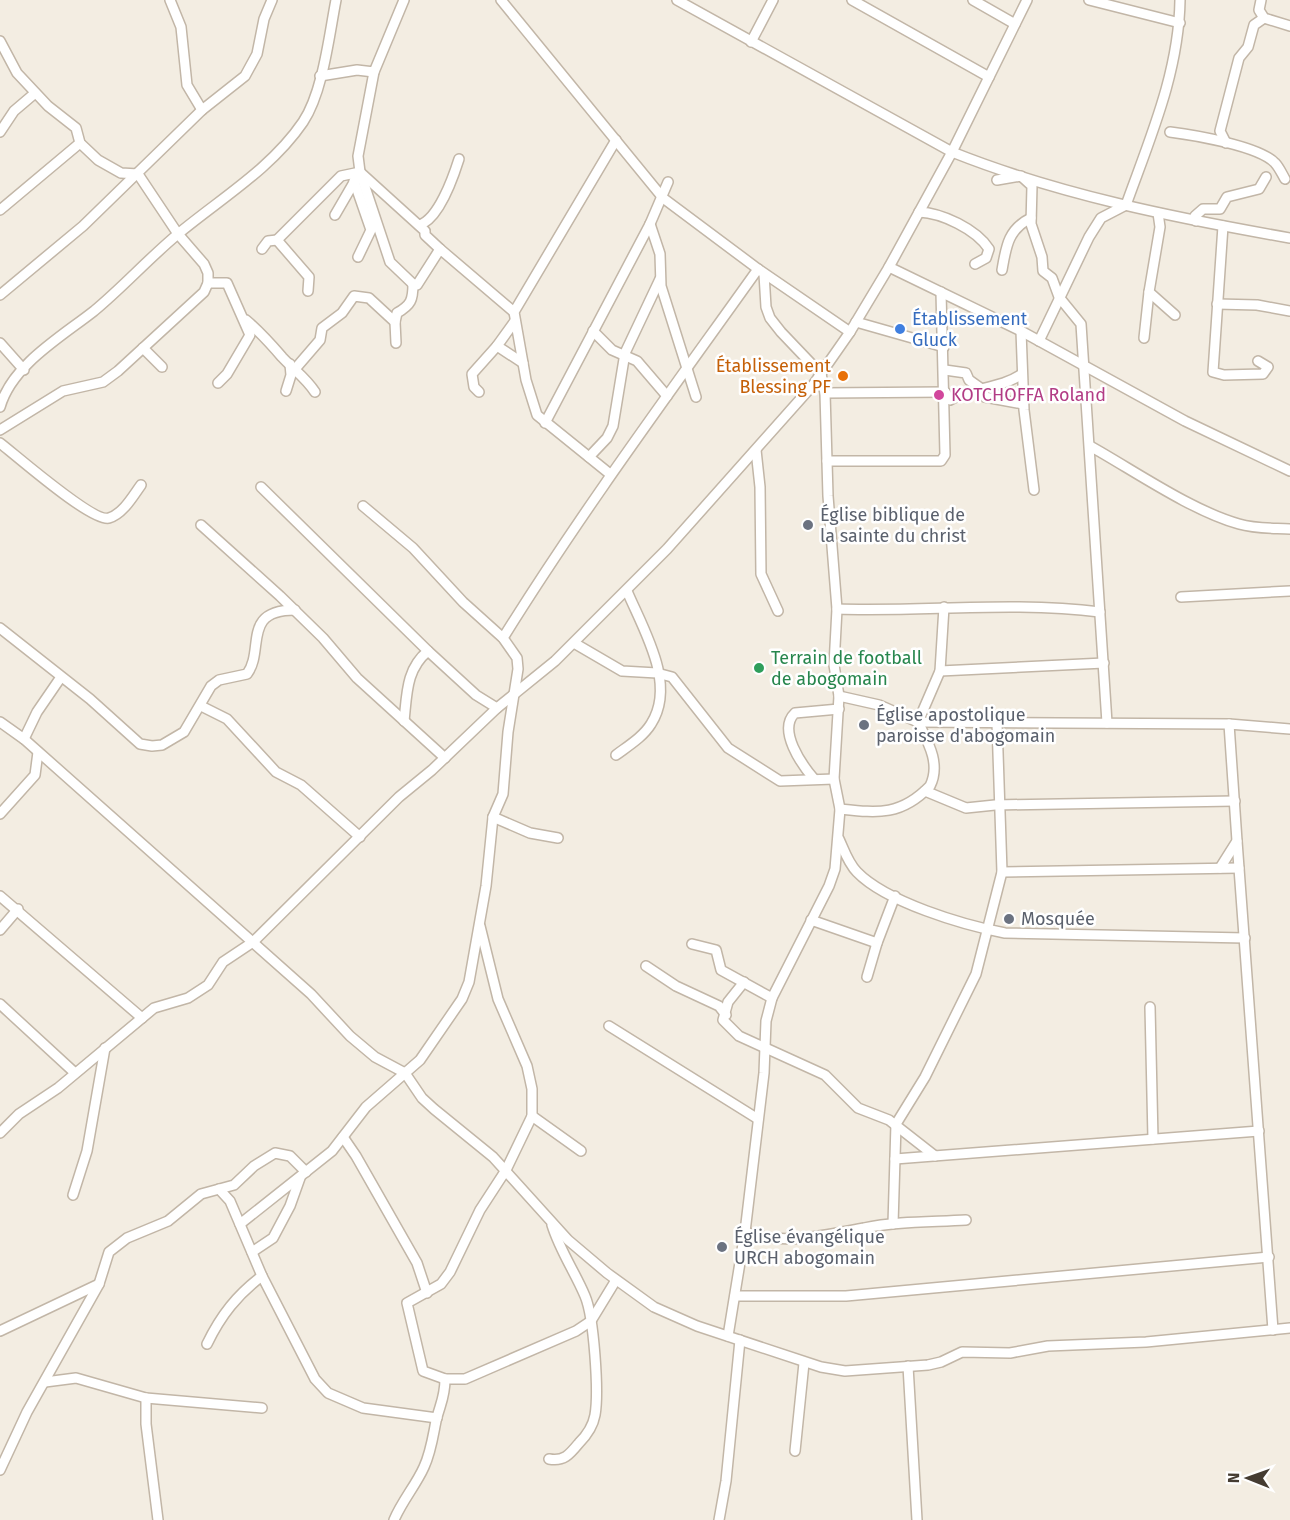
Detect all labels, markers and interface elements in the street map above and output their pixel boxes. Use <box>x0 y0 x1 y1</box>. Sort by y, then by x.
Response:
place label: Établissement Gluck <box>912 307 1028 351</box>
marker: Établissement Gluck <box>893 322 907 336</box>
place label: Établissement Blessing PF <box>716 354 831 398</box>
marker: Établissement Blessing PF <box>836 369 850 383</box>
place label: KOTCHOFFA Roland <box>951 384 1106 406</box>
marker: KOTCHOFFA Roland <box>932 388 946 402</box>
place label: Église biblique de la sainte du christ <box>820 503 967 547</box>
marker: Église biblique de la sainte du christ <box>801 518 815 532</box>
place label: Terrain de football de abogomain <box>771 647 922 690</box>
marker: Terrain de football de abogomain <box>752 661 766 675</box>
place label: Église apostolique paroisse d'abogomain <box>876 703 1055 747</box>
marker: Église apostolique paroisse d'abogomain <box>857 718 871 732</box>
place label: Mosquée <box>1021 908 1095 930</box>
marker: Mosquée <box>1002 912 1016 926</box>
place label: Église évangélique URCH abogomain <box>734 1225 885 1269</box>
marker: Église évangélique URCH abogomain <box>715 1240 729 1254</box>
north arrow <box>1218 1448 1278 1508</box>
text: N <box>1224 1472 1243 1483</box>

